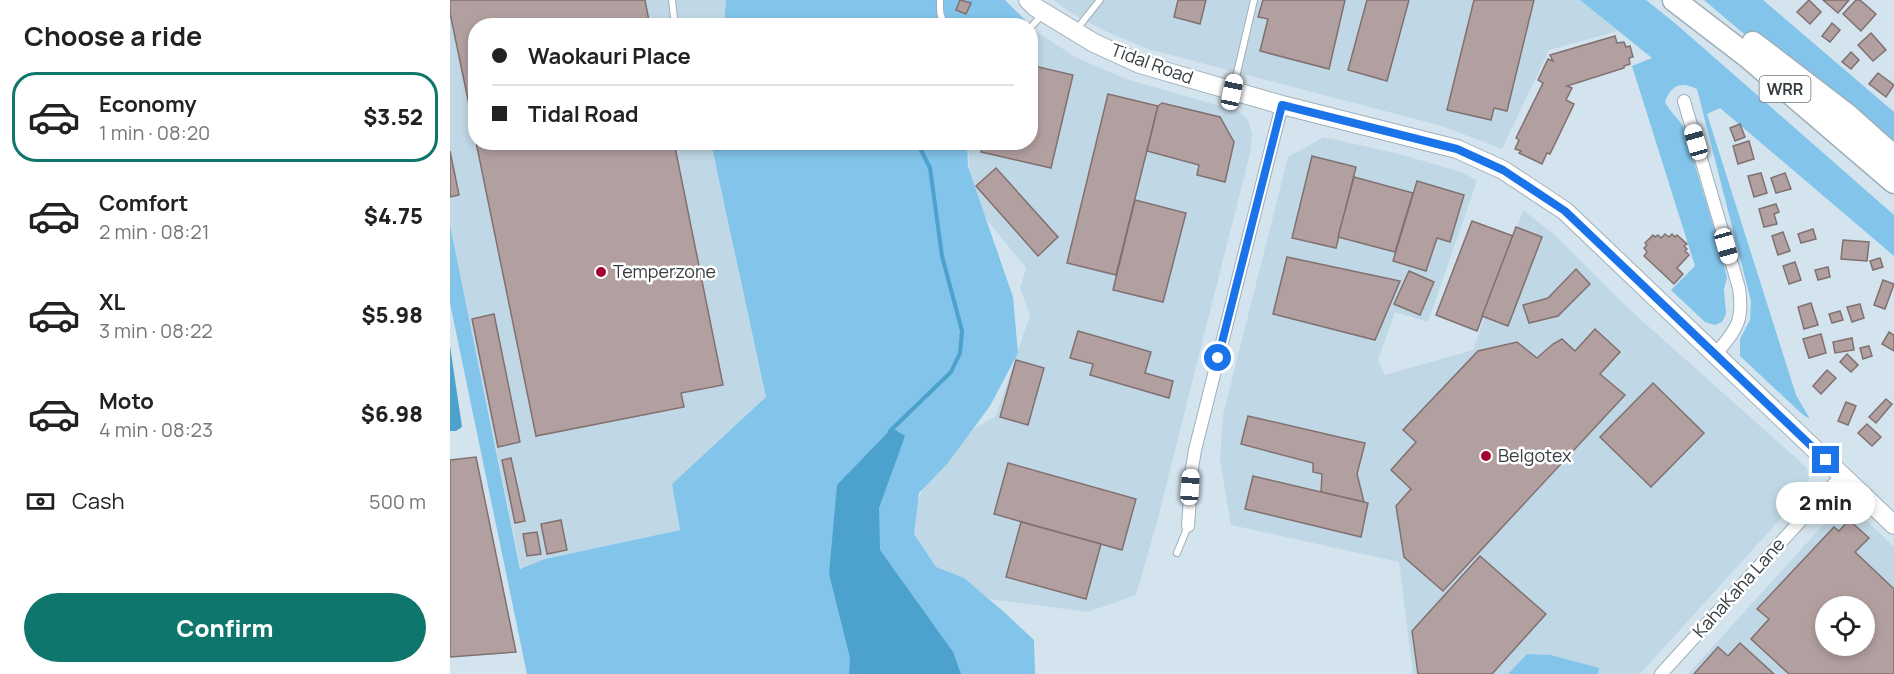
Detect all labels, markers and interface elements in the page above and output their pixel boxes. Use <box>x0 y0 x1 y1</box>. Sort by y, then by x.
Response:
text: Choose a ride <box>24 17 202 54</box>
street label: Tidal Road <box>1108 37 1197 89</box>
text: Waokauri Place <box>528 41 691 71</box>
car <box>1219 73 1245 111</box>
road number: WRR <box>1760 76 1810 102</box>
text: Economy <box>99 89 197 119</box>
icon: car <box>27 90 81 144</box>
text: Tidal Road <box>528 99 639 129</box>
text: $3.52 <box>363 102 423 132</box>
text: 1 min · 08:20 <box>99 119 210 146</box>
car <box>1682 122 1710 162</box>
text: Comfort <box>99 188 188 218</box>
icon: car <box>27 189 81 243</box>
text: $4.75 <box>364 201 423 231</box>
text: 2 min · 08:21 <box>99 218 209 245</box>
car <box>1712 226 1740 266</box>
place label: Temperzone <box>613 259 716 283</box>
marker: Temperzone <box>594 265 608 279</box>
text: XL <box>99 287 125 317</box>
icon: car <box>27 288 81 342</box>
text: $5.98 <box>362 300 423 330</box>
text: 3 min · 08:22 <box>99 317 213 344</box>
route start <box>1204 344 1231 371</box>
text: Moto <box>99 386 154 416</box>
icon: car <box>27 387 81 441</box>
text: $6.98 <box>361 399 423 429</box>
text: 4 min · 08:23 <box>99 416 213 443</box>
place label: Belgotex <box>1498 443 1572 467</box>
route end <box>1812 446 1839 473</box>
marker: Belgotex <box>1479 449 1493 463</box>
car <box>1180 468 1200 506</box>
callout: 2 min <box>1776 481 1876 523</box>
icon: cash <box>24 485 57 518</box>
text: Cash <box>72 486 125 516</box>
text: 500 m <box>369 488 426 515</box>
text: 2 min <box>1799 489 1852 516</box>
street label: KahaKaha Lane <box>1687 532 1790 642</box>
button: Confirm <box>24 593 426 662</box>
map controls <box>1815 596 1875 656</box>
button: locate <box>1815 596 1875 656</box>

